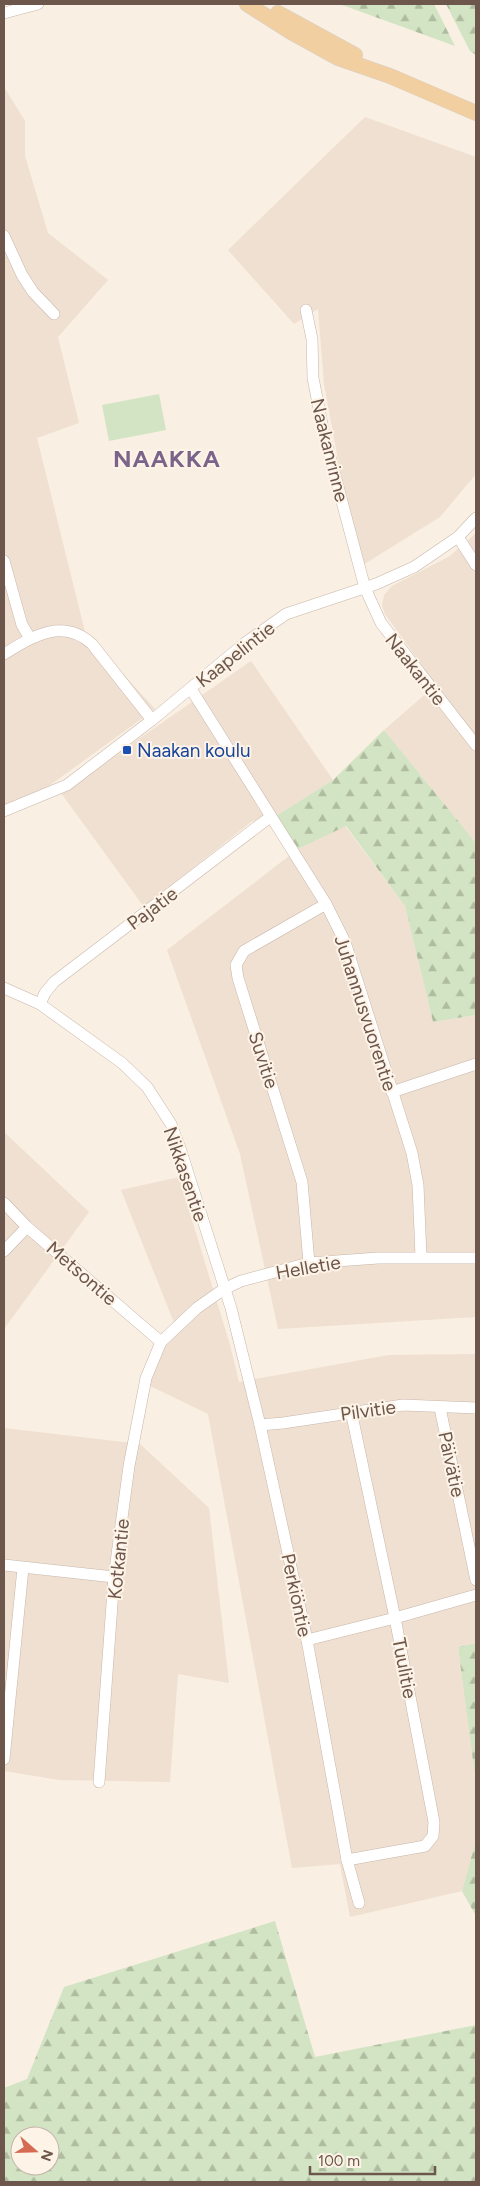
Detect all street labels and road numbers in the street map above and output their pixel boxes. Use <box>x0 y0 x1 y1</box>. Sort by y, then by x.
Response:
street label: Naakanrinne <box>306 396 353 504</box>
street label: Kaapelintie <box>191 617 279 692</box>
street label: Naakantie <box>380 629 451 710</box>
street label: Pajatie <box>123 882 182 935</box>
street label: Juhannusvuorentie <box>330 932 402 1094</box>
street label: Suvitie <box>244 1029 284 1092</box>
street label: Nikkasentie <box>159 1124 212 1225</box>
street label: Metsontie <box>42 1236 122 1310</box>
street label: Helletie <box>274 1250 342 1284</box>
street label: Pilvitie <box>339 1395 397 1426</box>
street label: Päivätie <box>433 1429 470 1499</box>
street label: Kotkantie <box>103 1518 134 1600</box>
street label: Perkiöntie <box>276 1551 317 1639</box>
street label: Tuulitie <box>387 1636 422 1700</box>

